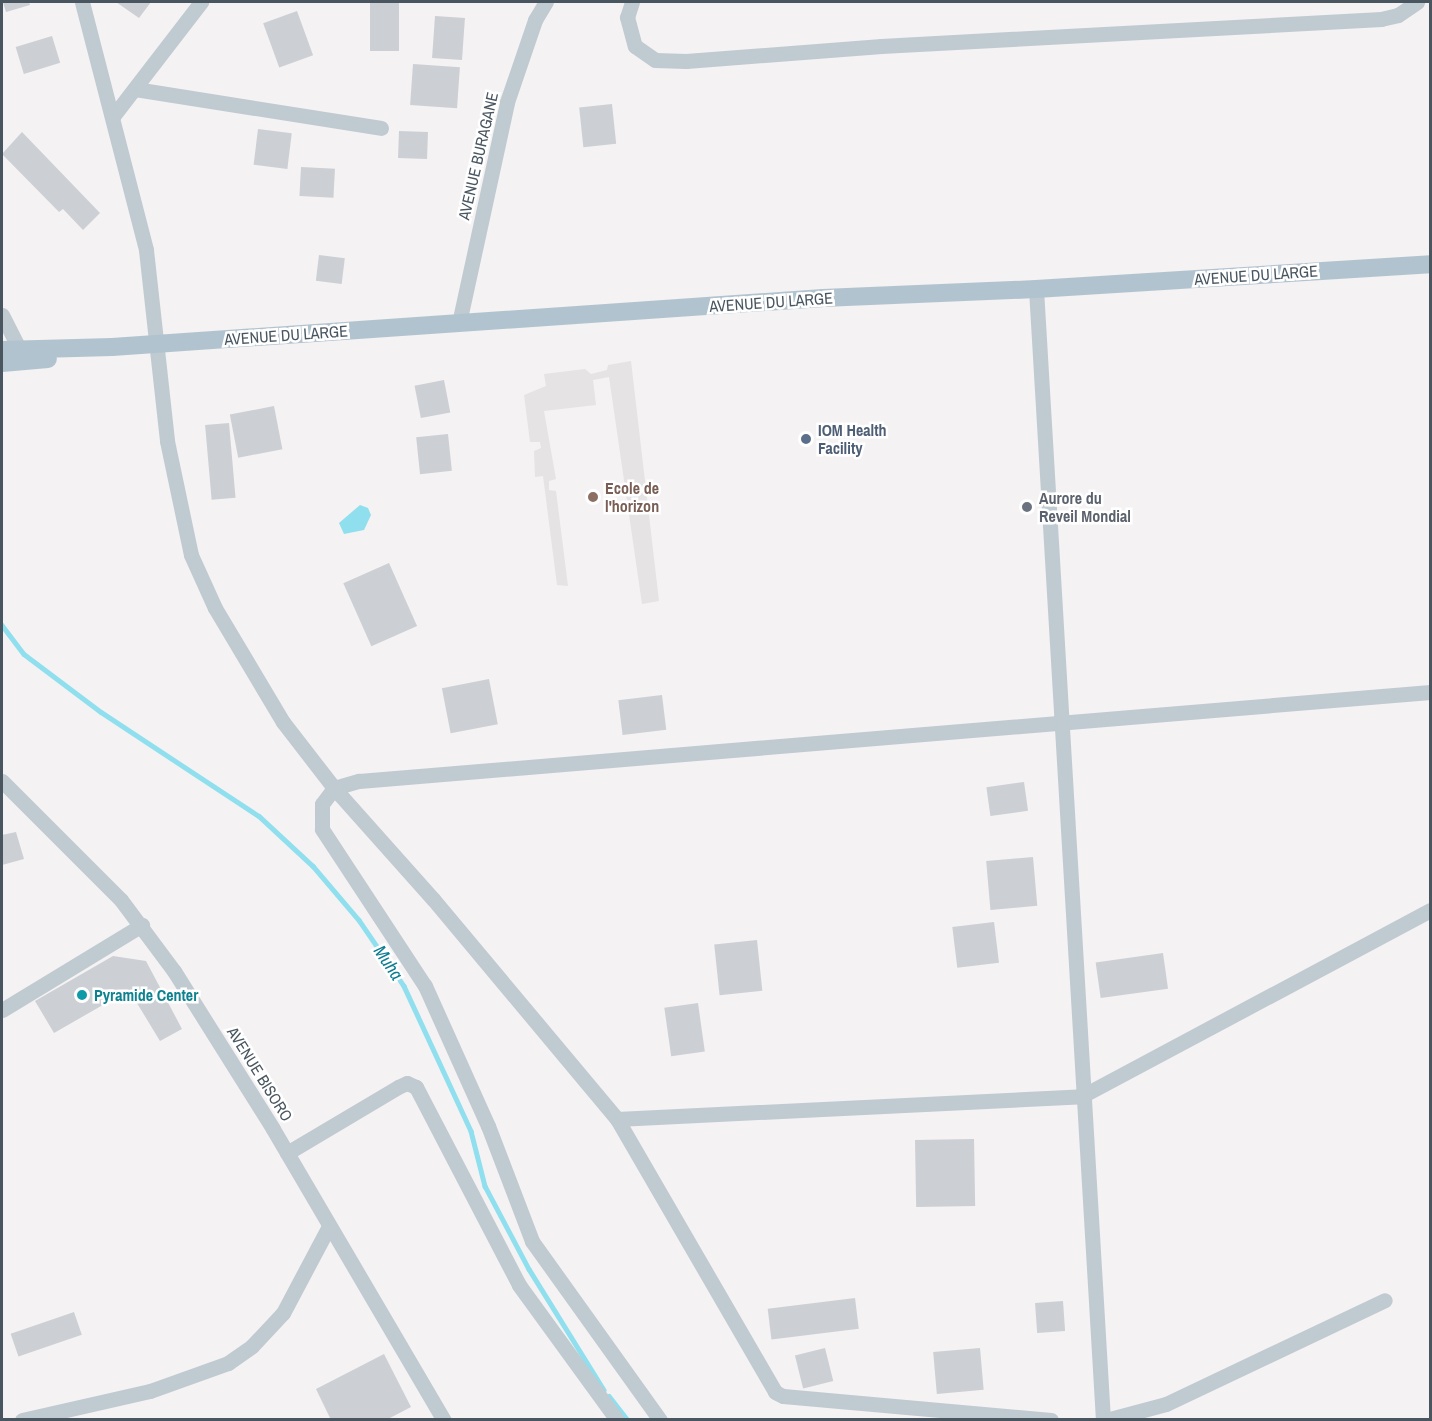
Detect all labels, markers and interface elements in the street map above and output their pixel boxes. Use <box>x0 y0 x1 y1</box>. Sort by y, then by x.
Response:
street label: AVENUE BURAGANE <box>454 90 502 222</box>
street label: AVENUE DU LARGE <box>1194 261 1318 289</box>
street label: AVENUE DU LARGE <box>709 288 833 316</box>
street label: AVENUE DU LARGE <box>224 321 348 349</box>
place label: IOM Health Facility <box>818 420 887 458</box>
marker: IOM Health Facility <box>799 432 813 446</box>
place label: Ecole de l'horizon <box>605 478 659 516</box>
place label: Aurore du Reveil Mondial <box>1039 488 1131 526</box>
marker: Ecole de l'horizon <box>586 490 600 504</box>
marker: Aurore du Reveil Mondial <box>1020 500 1034 514</box>
water label: Muha <box>369 942 407 984</box>
place label: Pyramide Center <box>94 985 198 1005</box>
marker: Pyramide Center <box>75 988 89 1002</box>
street label: AVENUE BISORO <box>223 1023 297 1125</box>

